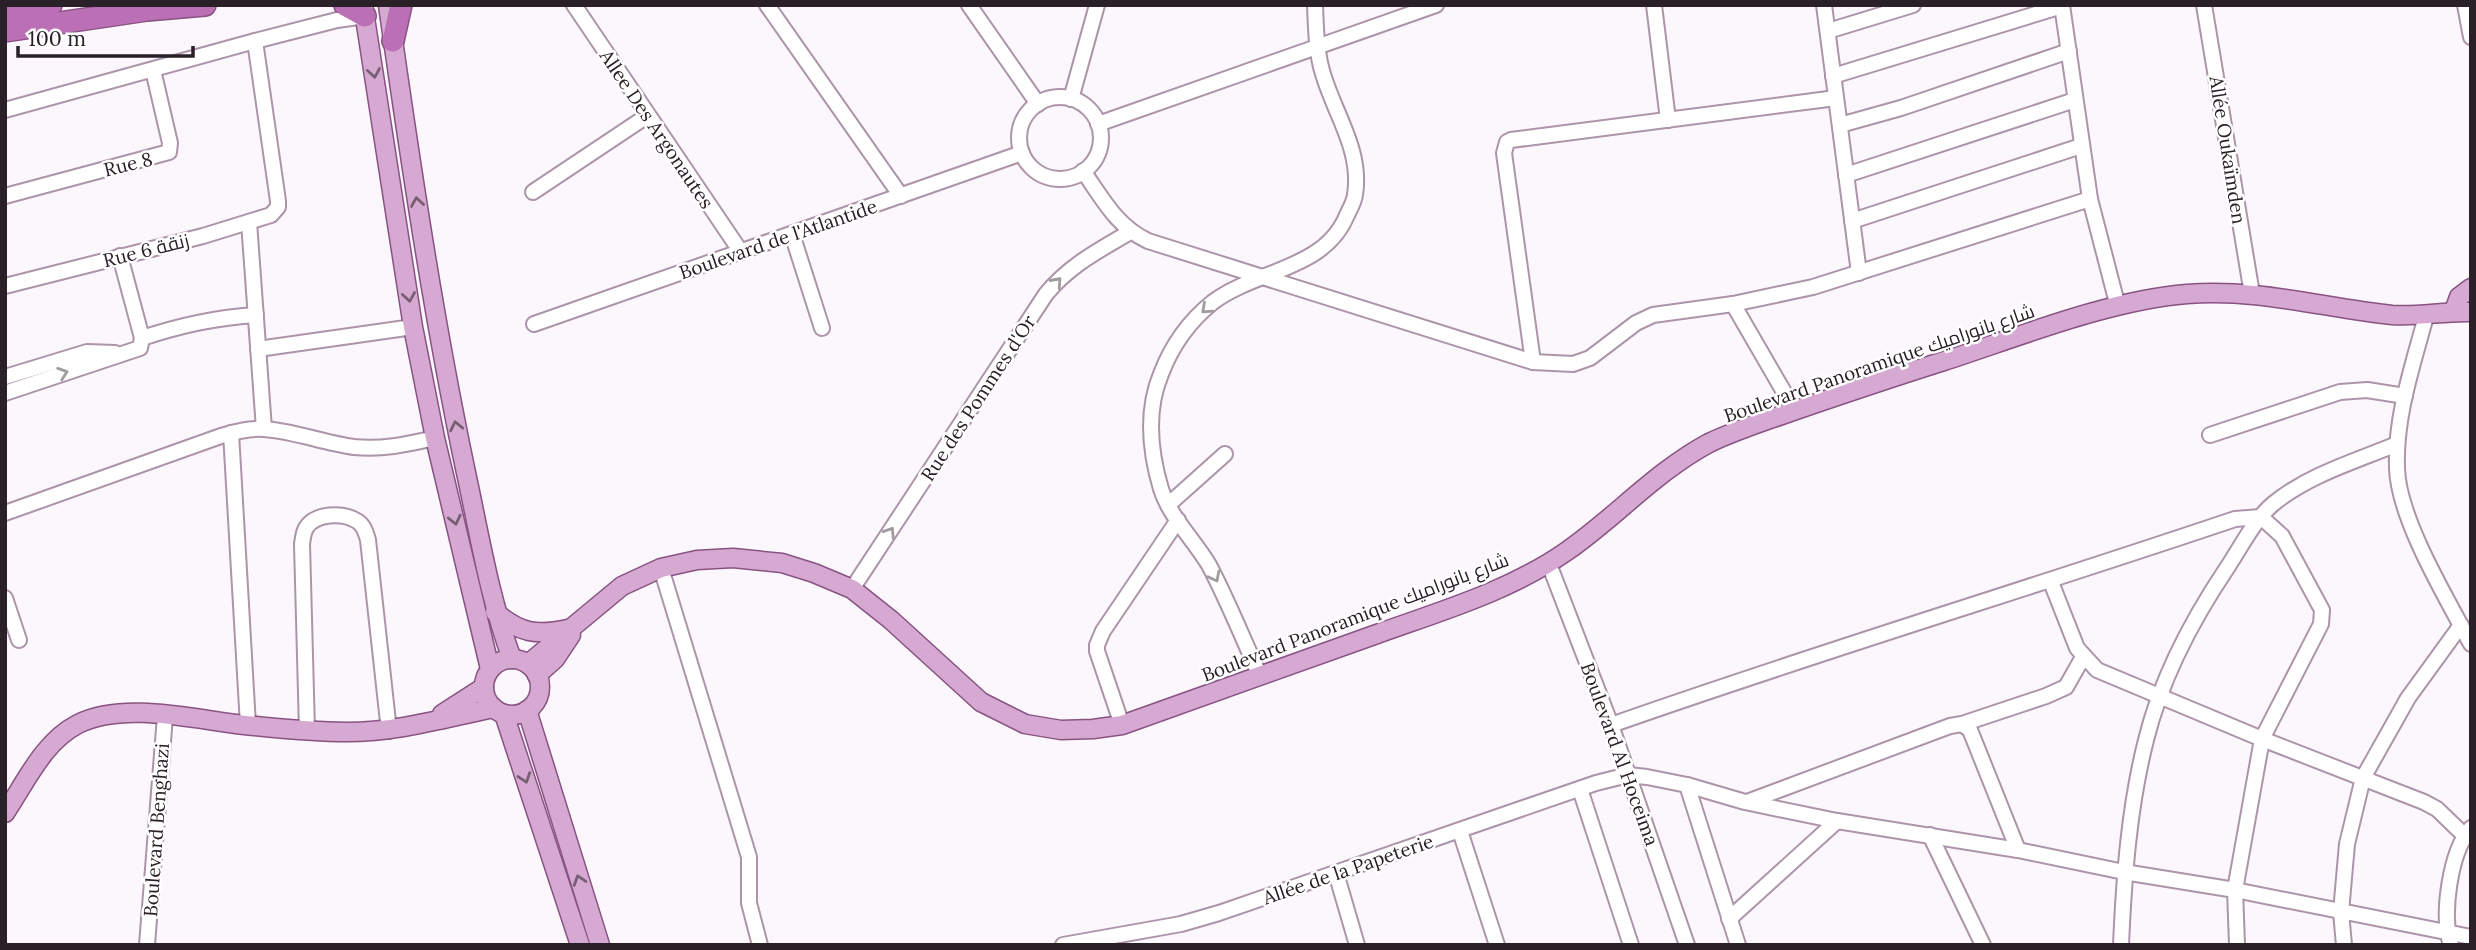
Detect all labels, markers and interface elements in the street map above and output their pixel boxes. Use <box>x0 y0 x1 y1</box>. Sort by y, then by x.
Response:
scale bar <box>18 14 192 58</box>
text: 100 m <box>28 25 86 52</box>
street label: Allee Des Argonautes <box>594 44 719 213</box>
one-way arrow <box>366 67 381 79</box>
street label: Allée Oukaïmden <box>2204 73 2252 226</box>
street label: Rue 8 <box>101 146 155 182</box>
street label: Boulevard de l'Atlantide <box>676 194 880 284</box>
one-way arrow <box>410 196 425 208</box>
street label: Rue 6 زنقة <box>101 228 191 272</box>
one-way arrow <box>1049 277 1061 290</box>
one-way arrow <box>401 292 416 303</box>
street label: Boulevard Panoramique شارع بانوراميك <box>1721 298 2038 429</box>
one-way arrow <box>1201 301 1214 313</box>
street label: Rue des Pommes d'Or <box>915 310 1041 486</box>
one-way arrow <box>56 367 68 381</box>
one-way arrow <box>450 420 465 432</box>
one-way arrow <box>446 514 461 526</box>
one-way arrow <box>881 527 894 540</box>
street label: Boulevard Panoramique شارع بانوراميك <box>1198 547 1513 689</box>
one-way arrow <box>1206 570 1220 583</box>
street label: Boulevard Al Hoceima <box>1576 659 1664 849</box>
street label: Boulevard Benghazi <box>138 742 174 918</box>
one-way arrow <box>517 772 531 784</box>
street label: Allée de la Papeterie <box>1259 829 1436 910</box>
one-way arrow <box>573 874 587 886</box>

